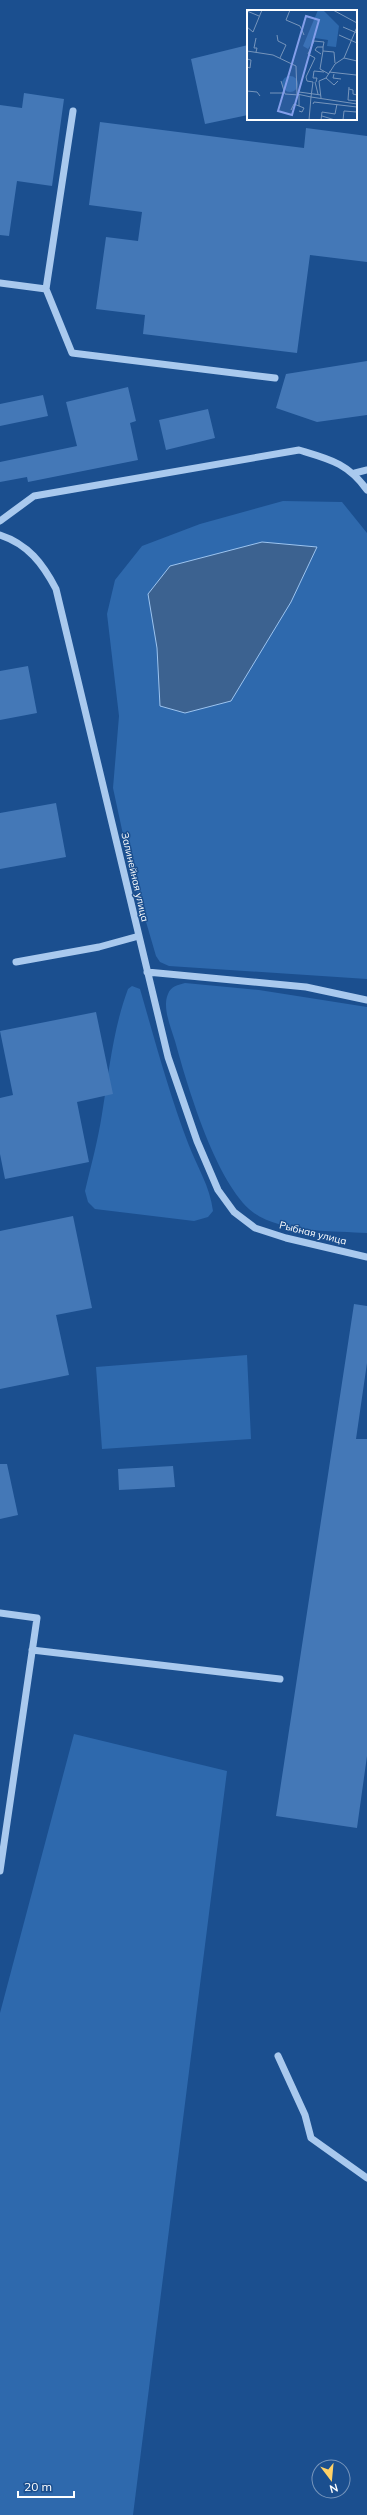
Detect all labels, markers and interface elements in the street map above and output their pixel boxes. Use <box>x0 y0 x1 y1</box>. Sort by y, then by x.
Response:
inset map <box>247 10 357 120</box>
street label: Залинейная улица <box>118 831 152 923</box>
street label: Рыбная улица <box>278 1218 348 1248</box>
north arrow <box>311 2459 351 2499</box>
scale bar <box>18 2473 74 2499</box>
text: 20 m <box>24 2479 52 2494</box>
text: N <box>328 2481 340 2496</box>

